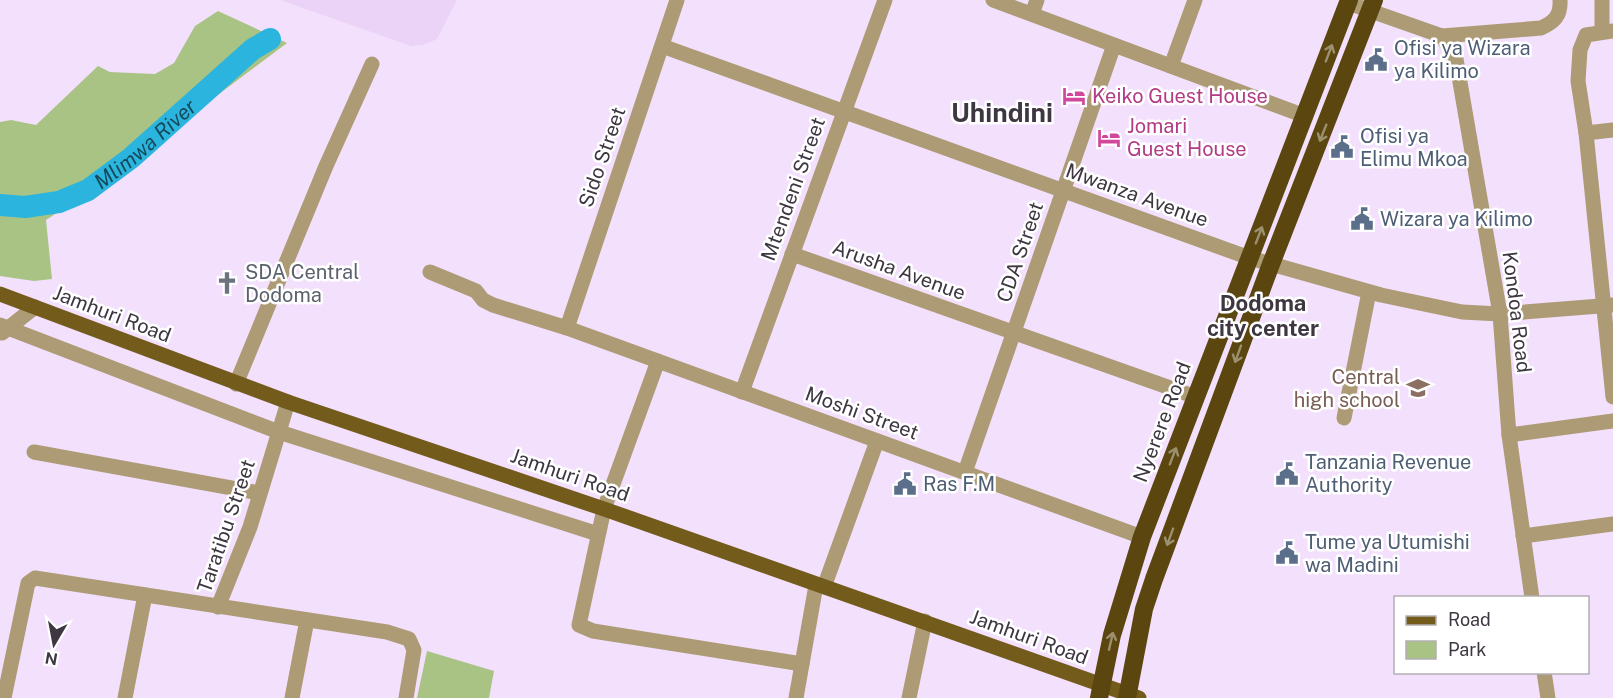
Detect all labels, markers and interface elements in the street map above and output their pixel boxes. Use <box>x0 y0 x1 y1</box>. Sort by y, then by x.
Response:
place label: Ofisi ya Wizara ya Kilimo <box>1394 36 1530 83</box>
one-way arrow <box>1324 44 1335 63</box>
public building icon: Ofisi ya Wizara ya Kilimo <box>1363 47 1389 73</box>
hotel icon: Keiko Guest House <box>1061 83 1087 109</box>
place label: Keiko Guest House <box>1092 84 1268 108</box>
water label: Mlimwa River <box>89 93 202 194</box>
district label: Uhindini <box>951 97 1053 128</box>
street label: Sido Street <box>574 104 630 210</box>
street label: Mtendeni Street <box>756 114 830 264</box>
place label: Jomari Guest House <box>1127 114 1247 161</box>
one-way arrow <box>1317 123 1328 142</box>
place label: Ofisi ya Elimu Mkoa <box>1360 124 1468 171</box>
hotel icon: Jomari Guest House <box>1096 125 1122 151</box>
public building icon: Ofisi ya Elimu Mkoa <box>1329 134 1355 160</box>
street label: Mwanza Avenue <box>1062 158 1212 232</box>
street label: CDA Street <box>992 199 1048 305</box>
public building icon: Wizara ya Kilimo <box>1349 206 1375 232</box>
place label: Wizara ya Kilimo <box>1380 207 1533 231</box>
one-way arrow <box>1254 226 1265 245</box>
street label: Arusha Avenue <box>829 235 969 305</box>
street label: Kondoa Road <box>1498 250 1536 374</box>
place label: SDA Central Dodoma <box>245 260 359 307</box>
church icon: SDA Central Dodoma <box>214 270 240 296</box>
street label: Jamhuri Road <box>50 281 174 347</box>
district label: Dodoma city center <box>1207 290 1319 341</box>
one-way arrow <box>1231 344 1242 363</box>
street label: Nyerere Road <box>1128 358 1196 486</box>
place label: Central high school <box>1294 365 1400 412</box>
school or university icon: Central high school <box>1405 375 1431 401</box>
street label: Moshi Street <box>802 381 922 445</box>
street label: Jamhuri Road <box>507 443 633 507</box>
one-way arrow <box>1168 447 1179 466</box>
place label: Tanzania Revenue Authority <box>1305 450 1471 497</box>
street label: Taratibu Street <box>192 456 260 596</box>
public building icon: Tanzania Revenue Authority <box>1274 461 1300 487</box>
public building icon: Ras F.M <box>892 471 918 497</box>
place label: Ras F.M <box>923 472 995 496</box>
one-way arrow <box>1164 527 1175 546</box>
place label: Tume ya Utumishi wa Madini <box>1305 530 1470 577</box>
public building icon: Tume ya Utumishi wa Madini <box>1274 540 1300 566</box>
legend <box>1394 596 1589 674</box>
street label: Jamhuri Road <box>966 604 1092 670</box>
text: Road <box>1448 609 1491 630</box>
north arrow <box>24 614 84 674</box>
one-way arrow <box>1105 631 1117 650</box>
text: Park <box>1448 639 1486 660</box>
text: N <box>44 648 59 669</box>

